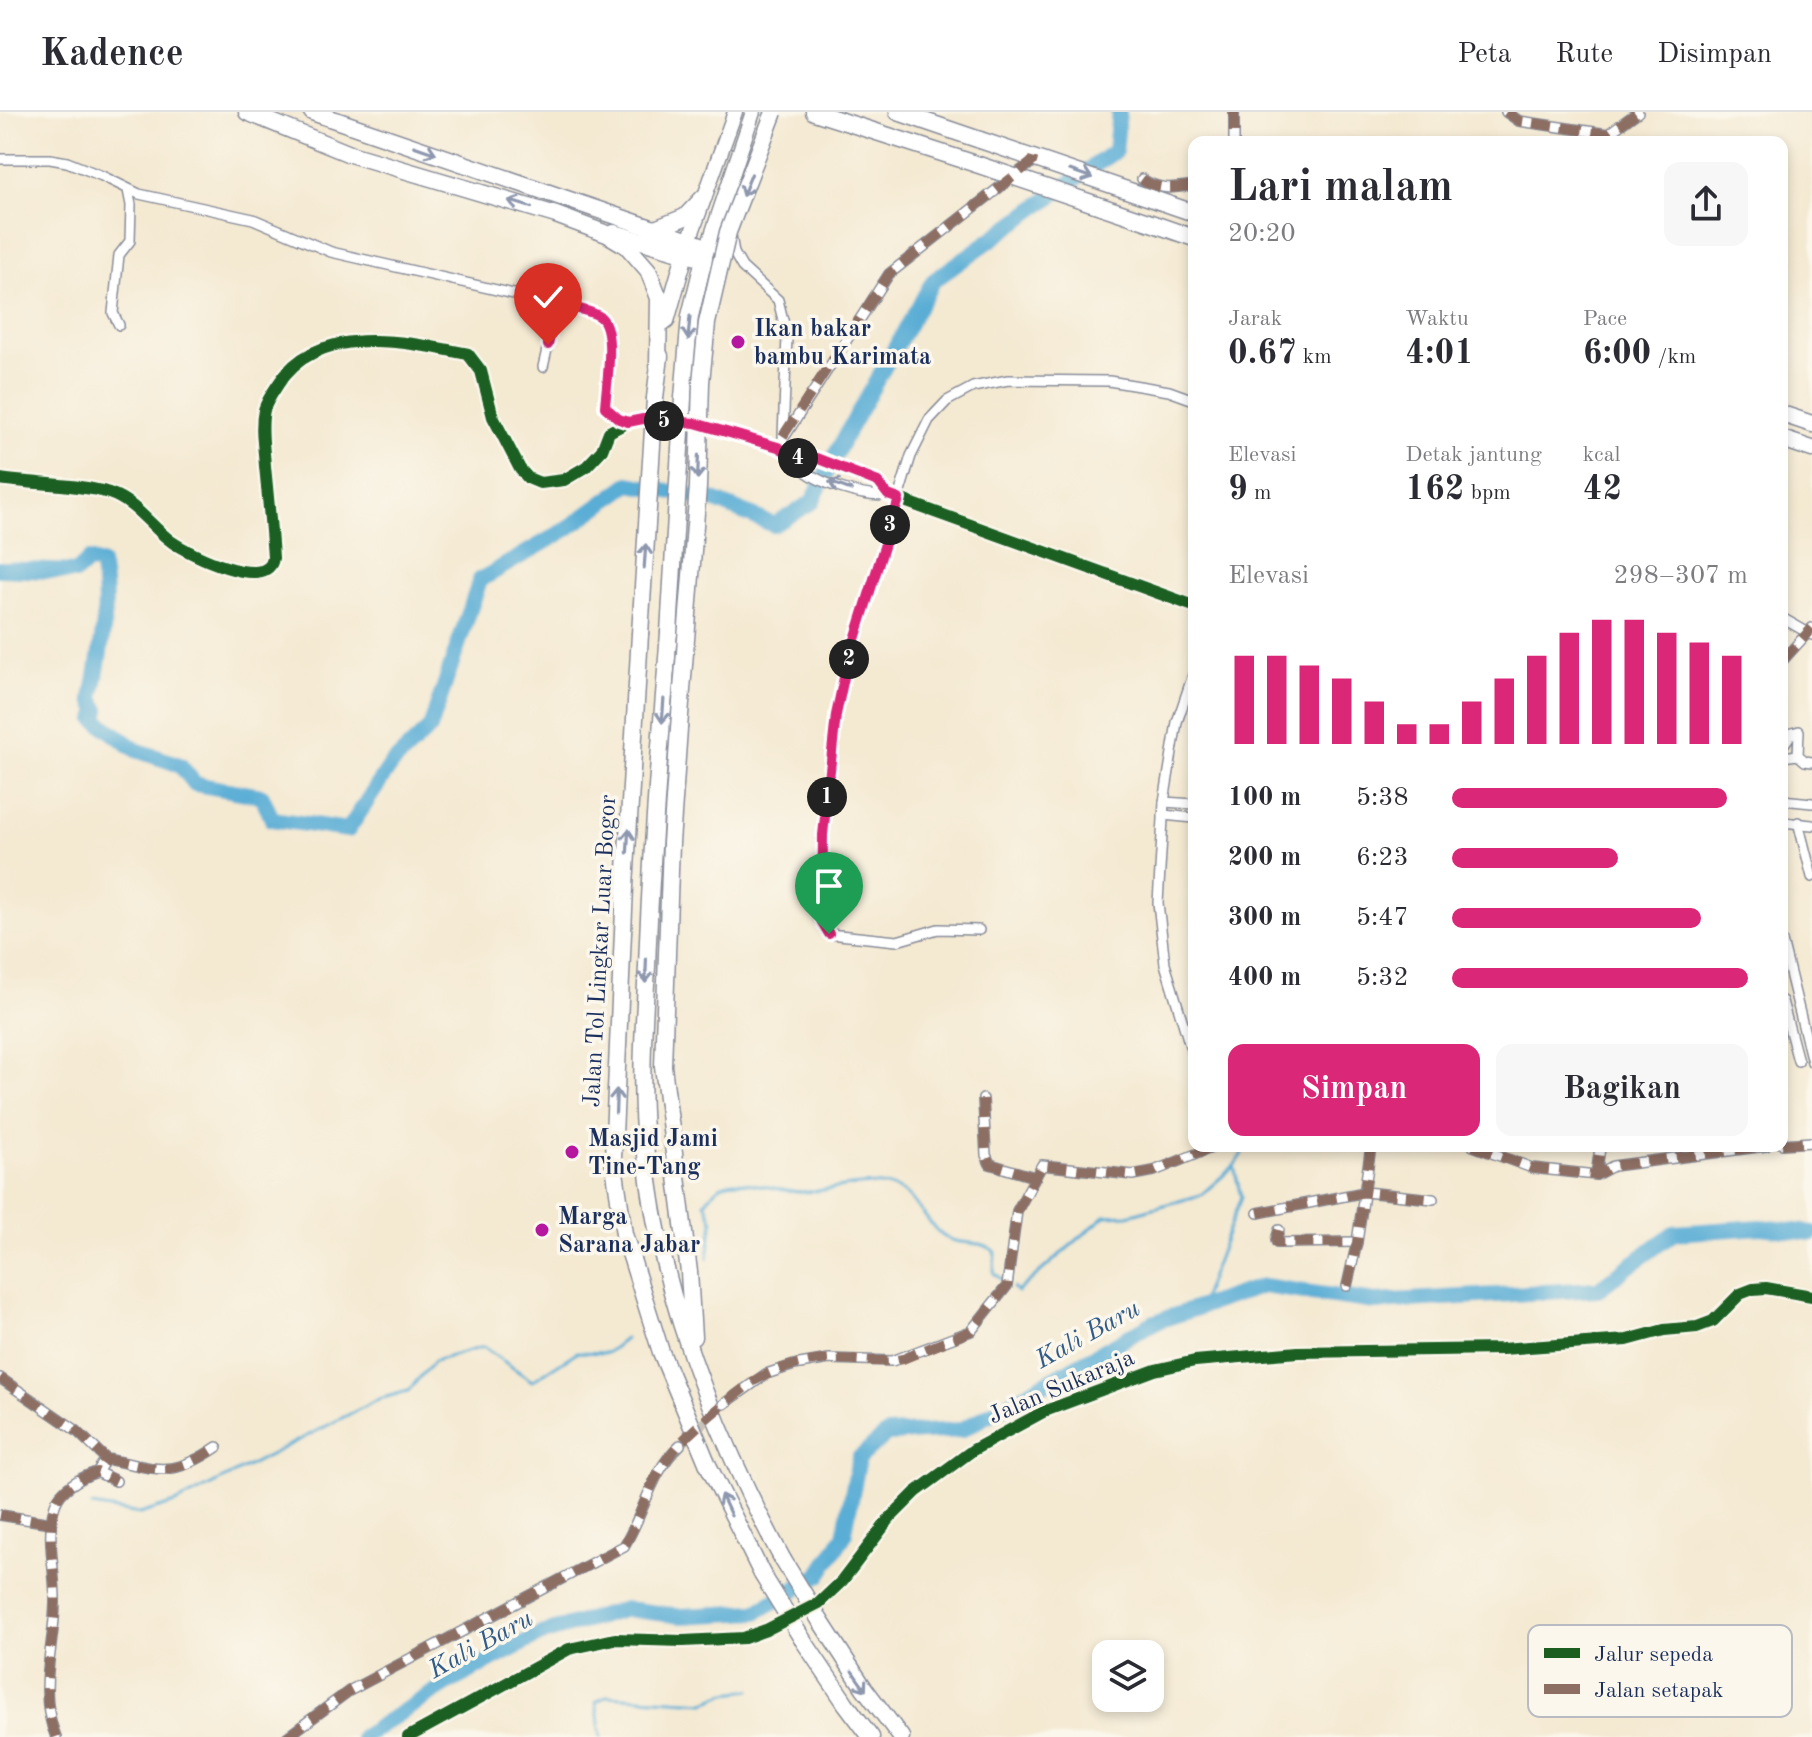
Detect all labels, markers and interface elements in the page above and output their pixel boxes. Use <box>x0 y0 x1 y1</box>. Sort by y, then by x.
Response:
text: Kadence <box>40 36 184 74</box>
text: Peta <box>1457 41 1512 69</box>
text: Rute <box>1556 41 1613 69</box>
text: Disimpan <box>1657 41 1772 69</box>
one-way arrow <box>413 144 438 159</box>
button: share <box>1664 162 1748 246</box>
text: Lari malam <box>1228 166 1453 210</box>
one-way arrow <box>1068 168 1093 183</box>
one-way arrow <box>739 172 753 197</box>
one-way arrow <box>508 196 534 211</box>
text: 20:20 <box>1228 221 1296 247</box>
pin <box>514 263 582 345</box>
icon: check <box>526 275 570 319</box>
text: Jarak <box>1228 308 1282 330</box>
text: Waktu <box>1405 308 1469 330</box>
text: Pace <box>1583 308 1627 330</box>
one-way arrow <box>681 314 696 341</box>
place label: Ikan bakar bambu Karimata <box>754 318 931 370</box>
marker: Ikan bakar bambu Karimata <box>729 333 747 351</box>
text: 0.67 <box>1228 337 1297 371</box>
text: 4:01 <box>1405 337 1474 371</box>
text: 6:00 <box>1583 337 1651 371</box>
text: km <box>1297 346 1332 368</box>
text: /km <box>1651 346 1696 368</box>
pin: 5 <box>644 401 684 441</box>
text: 5 <box>658 410 670 432</box>
pin: 4 <box>778 438 818 478</box>
text: Elevasi <box>1228 444 1297 466</box>
text: Detak jantung <box>1405 444 1542 466</box>
text: kcal <box>1583 444 1621 466</box>
text: 4 <box>792 447 804 469</box>
one-way arrow <box>691 453 706 480</box>
text: 9 <box>1228 473 1248 507</box>
text: 162 <box>1405 473 1465 507</box>
text: 42 <box>1583 473 1622 507</box>
one-way arrow <box>828 478 853 492</box>
text: m <box>1248 482 1271 504</box>
text: bpm <box>1465 482 1511 504</box>
pin: 3 <box>870 505 910 545</box>
text: 3 <box>884 514 896 536</box>
one-way arrow <box>638 543 653 570</box>
text: Elevasi <box>1228 563 1309 589</box>
text: 298–307 m <box>1613 563 1748 589</box>
pin: 2 <box>829 639 869 679</box>
text: 2 <box>843 648 855 670</box>
one-way arrow <box>655 697 670 724</box>
pin: 1 <box>807 777 847 817</box>
text: 100 m <box>1228 785 1301 811</box>
text: 5:38 <box>1356 785 1409 811</box>
text: 1 <box>821 786 833 808</box>
street label: Jalan Tol Lingkar Luar Bogor <box>581 794 621 1108</box>
one-way arrow <box>621 828 636 855</box>
text: 200 m <box>1228 845 1301 871</box>
text: 6:23 <box>1356 845 1409 871</box>
pin <box>795 852 863 934</box>
icon: arrive <box>807 864 851 908</box>
text: 300 m <box>1228 905 1301 931</box>
text: 5:47 <box>1356 905 1409 931</box>
one-way arrow <box>639 957 654 984</box>
text: 400 m <box>1228 965 1301 991</box>
text: 5:32 <box>1356 965 1409 991</box>
button: Simpan <box>1228 1044 1480 1136</box>
button: Bagikan <box>1496 1044 1748 1136</box>
one-way arrow <box>608 1088 623 1115</box>
place label: Masjid Jami Tine-Tang <box>588 1128 718 1180</box>
marker: Masjid Jami Tine-Tang <box>563 1143 581 1161</box>
place label: Marga Sarana Jabar <box>558 1206 700 1258</box>
marker: Marga Sarana Jabar <box>533 1221 551 1239</box>
water label: Kali Baru <box>1030 1295 1145 1374</box>
street label: Jalan Sukaraja <box>985 1346 1138 1429</box>
one-way arrow <box>718 1493 733 1517</box>
water label: Kali Baru <box>423 1605 538 1684</box>
legend <box>1528 1625 1792 1717</box>
map controls <box>1092 1640 1164 1712</box>
button: layers <box>1092 1640 1164 1712</box>
text: Jalur sepeda <box>1594 1644 1713 1666</box>
one-way arrow <box>851 1669 867 1691</box>
text: Jalan setapak <box>1594 1680 1724 1702</box>

